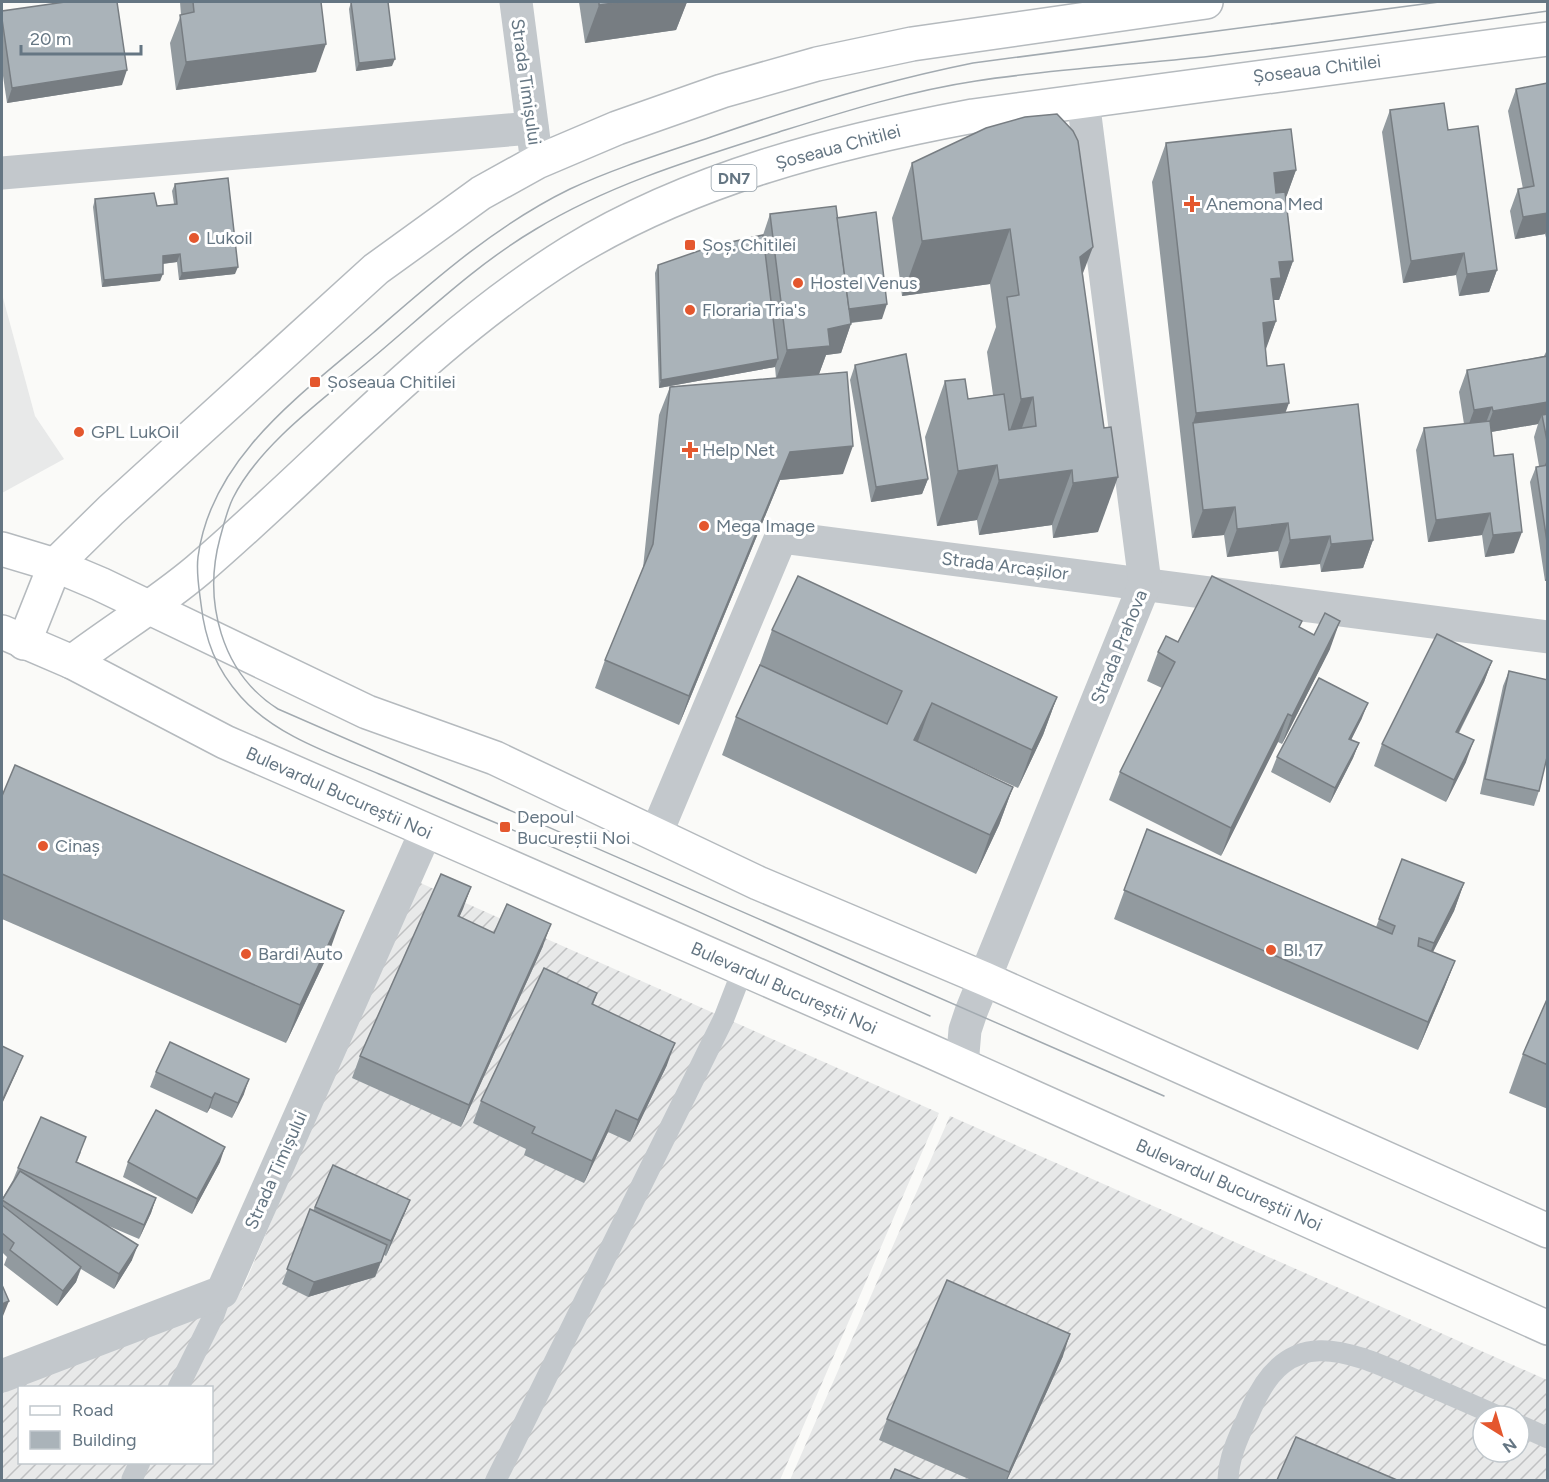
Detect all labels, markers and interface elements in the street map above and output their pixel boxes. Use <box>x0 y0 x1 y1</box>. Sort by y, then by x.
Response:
street label: Strada Timișului <box>506 17 546 147</box>
scale bar <box>21 18 141 56</box>
text: 20 m <box>30 28 71 50</box>
street label: Șoseaua Chitilei <box>1252 50 1382 88</box>
street label: Șoseaua Chitilei <box>773 120 903 174</box>
road number: DN7 <box>712 165 756 191</box>
place label: Anemona Med <box>1206 193 1323 215</box>
marker: Anemona Med <box>1183 195 1201 213</box>
place label: Lukoil <box>206 227 253 249</box>
marker: Lukoil <box>187 231 201 245</box>
place label: Șoș. Chitilei <box>702 234 796 256</box>
marker: Șoș. Chitilei <box>683 238 697 252</box>
place label: Hostel Venus <box>810 272 917 294</box>
marker: Hostel Venus <box>791 276 805 290</box>
place label: Floraria Tria's <box>702 299 806 321</box>
marker: Floraria Tria's <box>683 303 697 317</box>
place label: Șoseaua Chitilei <box>327 371 456 393</box>
marker: Șoseaua Chitilei <box>308 375 322 389</box>
place label: GPL LukOil <box>91 421 179 443</box>
marker: GPL LukOil <box>72 425 86 439</box>
place label: Help Net <box>702 439 775 461</box>
marker: Help Net <box>683 443 697 457</box>
place label: Mega Image <box>716 515 815 537</box>
marker: Mega Image <box>697 519 711 533</box>
street label: Strada Arcașilor <box>940 547 1070 585</box>
street label: Strada Prahova <box>1086 587 1152 707</box>
street label: Bulevardul Bucureștii Noi <box>243 742 435 844</box>
place label: Depoul Bucureștii Noi <box>517 806 630 849</box>
marker: Depoul Bucureștii Noi <box>498 820 512 834</box>
place label: Cinaș <box>55 835 100 857</box>
marker: Cinaș <box>36 839 50 853</box>
street label: Bulevardul Bucureștii Noi <box>688 937 880 1039</box>
place label: Bl. 17 <box>1283 939 1324 961</box>
place label: Bardi Auto <box>258 943 343 965</box>
marker: Bl. 17 <box>1264 943 1278 957</box>
marker: Bardi Auto <box>239 947 253 961</box>
street label: Strada Timișului <box>240 1107 312 1233</box>
street label: Bulevardul Bucureștii Noi <box>1133 1134 1325 1236</box>
legend <box>18 1386 213 1464</box>
text: Road <box>72 1399 113 1421</box>
north arrow <box>1471 1404 1531 1464</box>
text: Building <box>72 1429 137 1451</box>
text: N <box>1499 1434 1520 1457</box>

